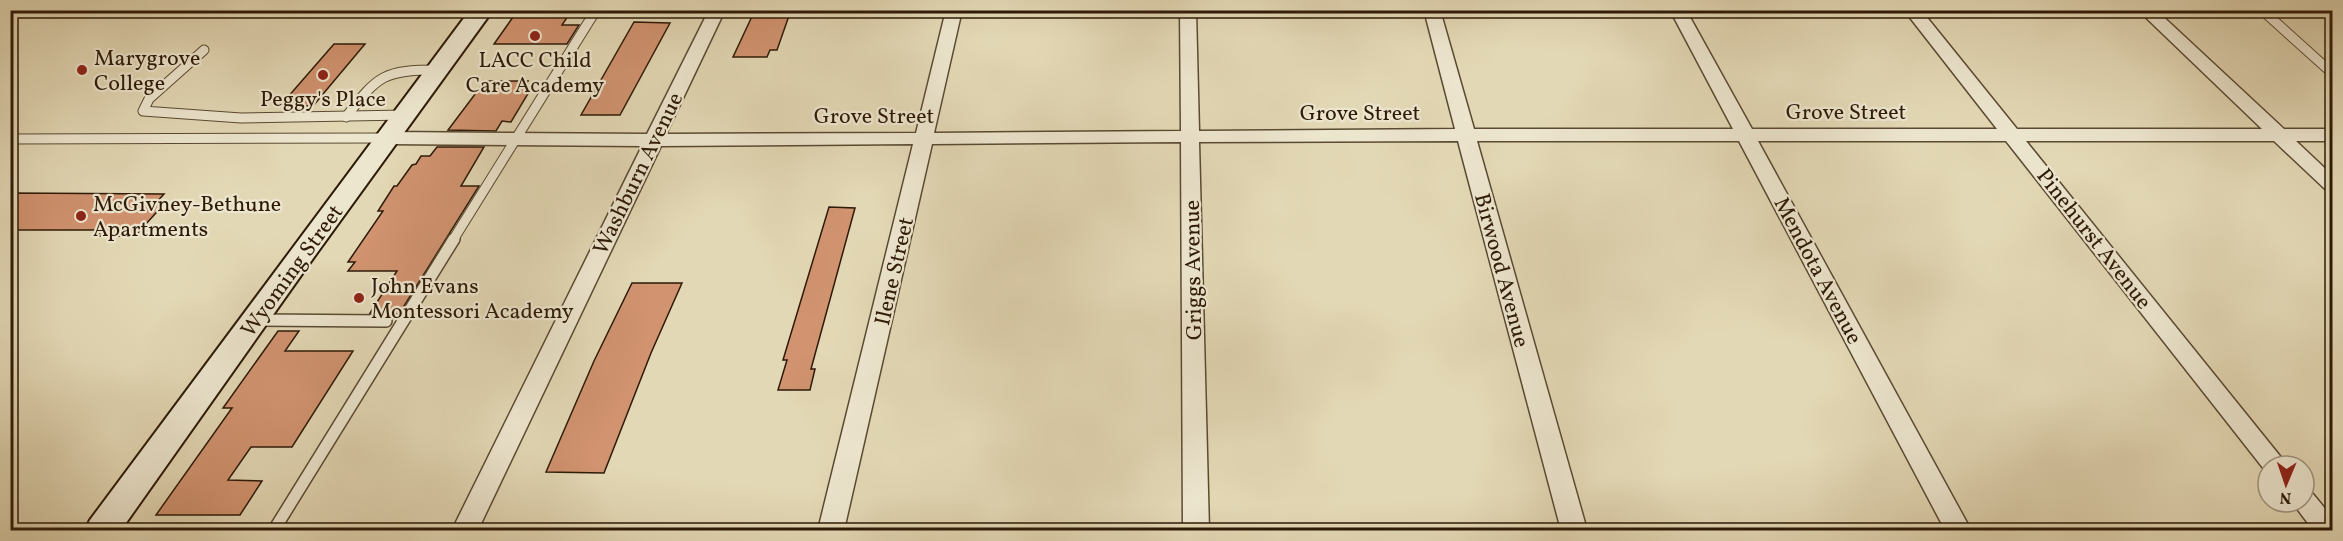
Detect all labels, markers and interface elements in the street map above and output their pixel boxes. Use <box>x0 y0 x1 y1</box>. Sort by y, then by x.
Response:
marker: LACC Child Care Academy <box>528 29 542 43</box>
place label: Marygrove College <box>94 44 200 100</box>
place label: LACC Child Care Academy <box>466 46 604 102</box>
marker: Marygrove College <box>75 63 89 77</box>
marker: Peggy's Place <box>316 68 330 82</box>
place label: Peggy's Place <box>260 85 386 116</box>
street label: Washburn Avenue <box>586 88 692 261</box>
street label: Grove Street <box>1786 98 1907 129</box>
street label: Grove Street <box>1300 99 1421 130</box>
street label: Grove Street <box>814 102 935 133</box>
street label: Pinehurst Avenue <box>2028 163 2158 317</box>
place label: McGivney-Bethune Apartments <box>93 190 281 246</box>
street label: Birwood Avenue <box>1465 190 1536 351</box>
street label: Mendota Avenue <box>1765 192 1869 350</box>
street label: Wyoming Street <box>234 199 352 344</box>
street label: Griggs Avenue <box>1178 200 1211 340</box>
marker: McGivney-Bethune Apartments <box>74 209 88 223</box>
street label: Ilene Street <box>868 214 923 329</box>
place label: John Evans Montessori Academy <box>371 272 574 328</box>
marker: John Evans Montessori Academy <box>352 291 366 305</box>
north arrow <box>2256 454 2316 514</box>
text: N <box>2279 486 2292 508</box>

